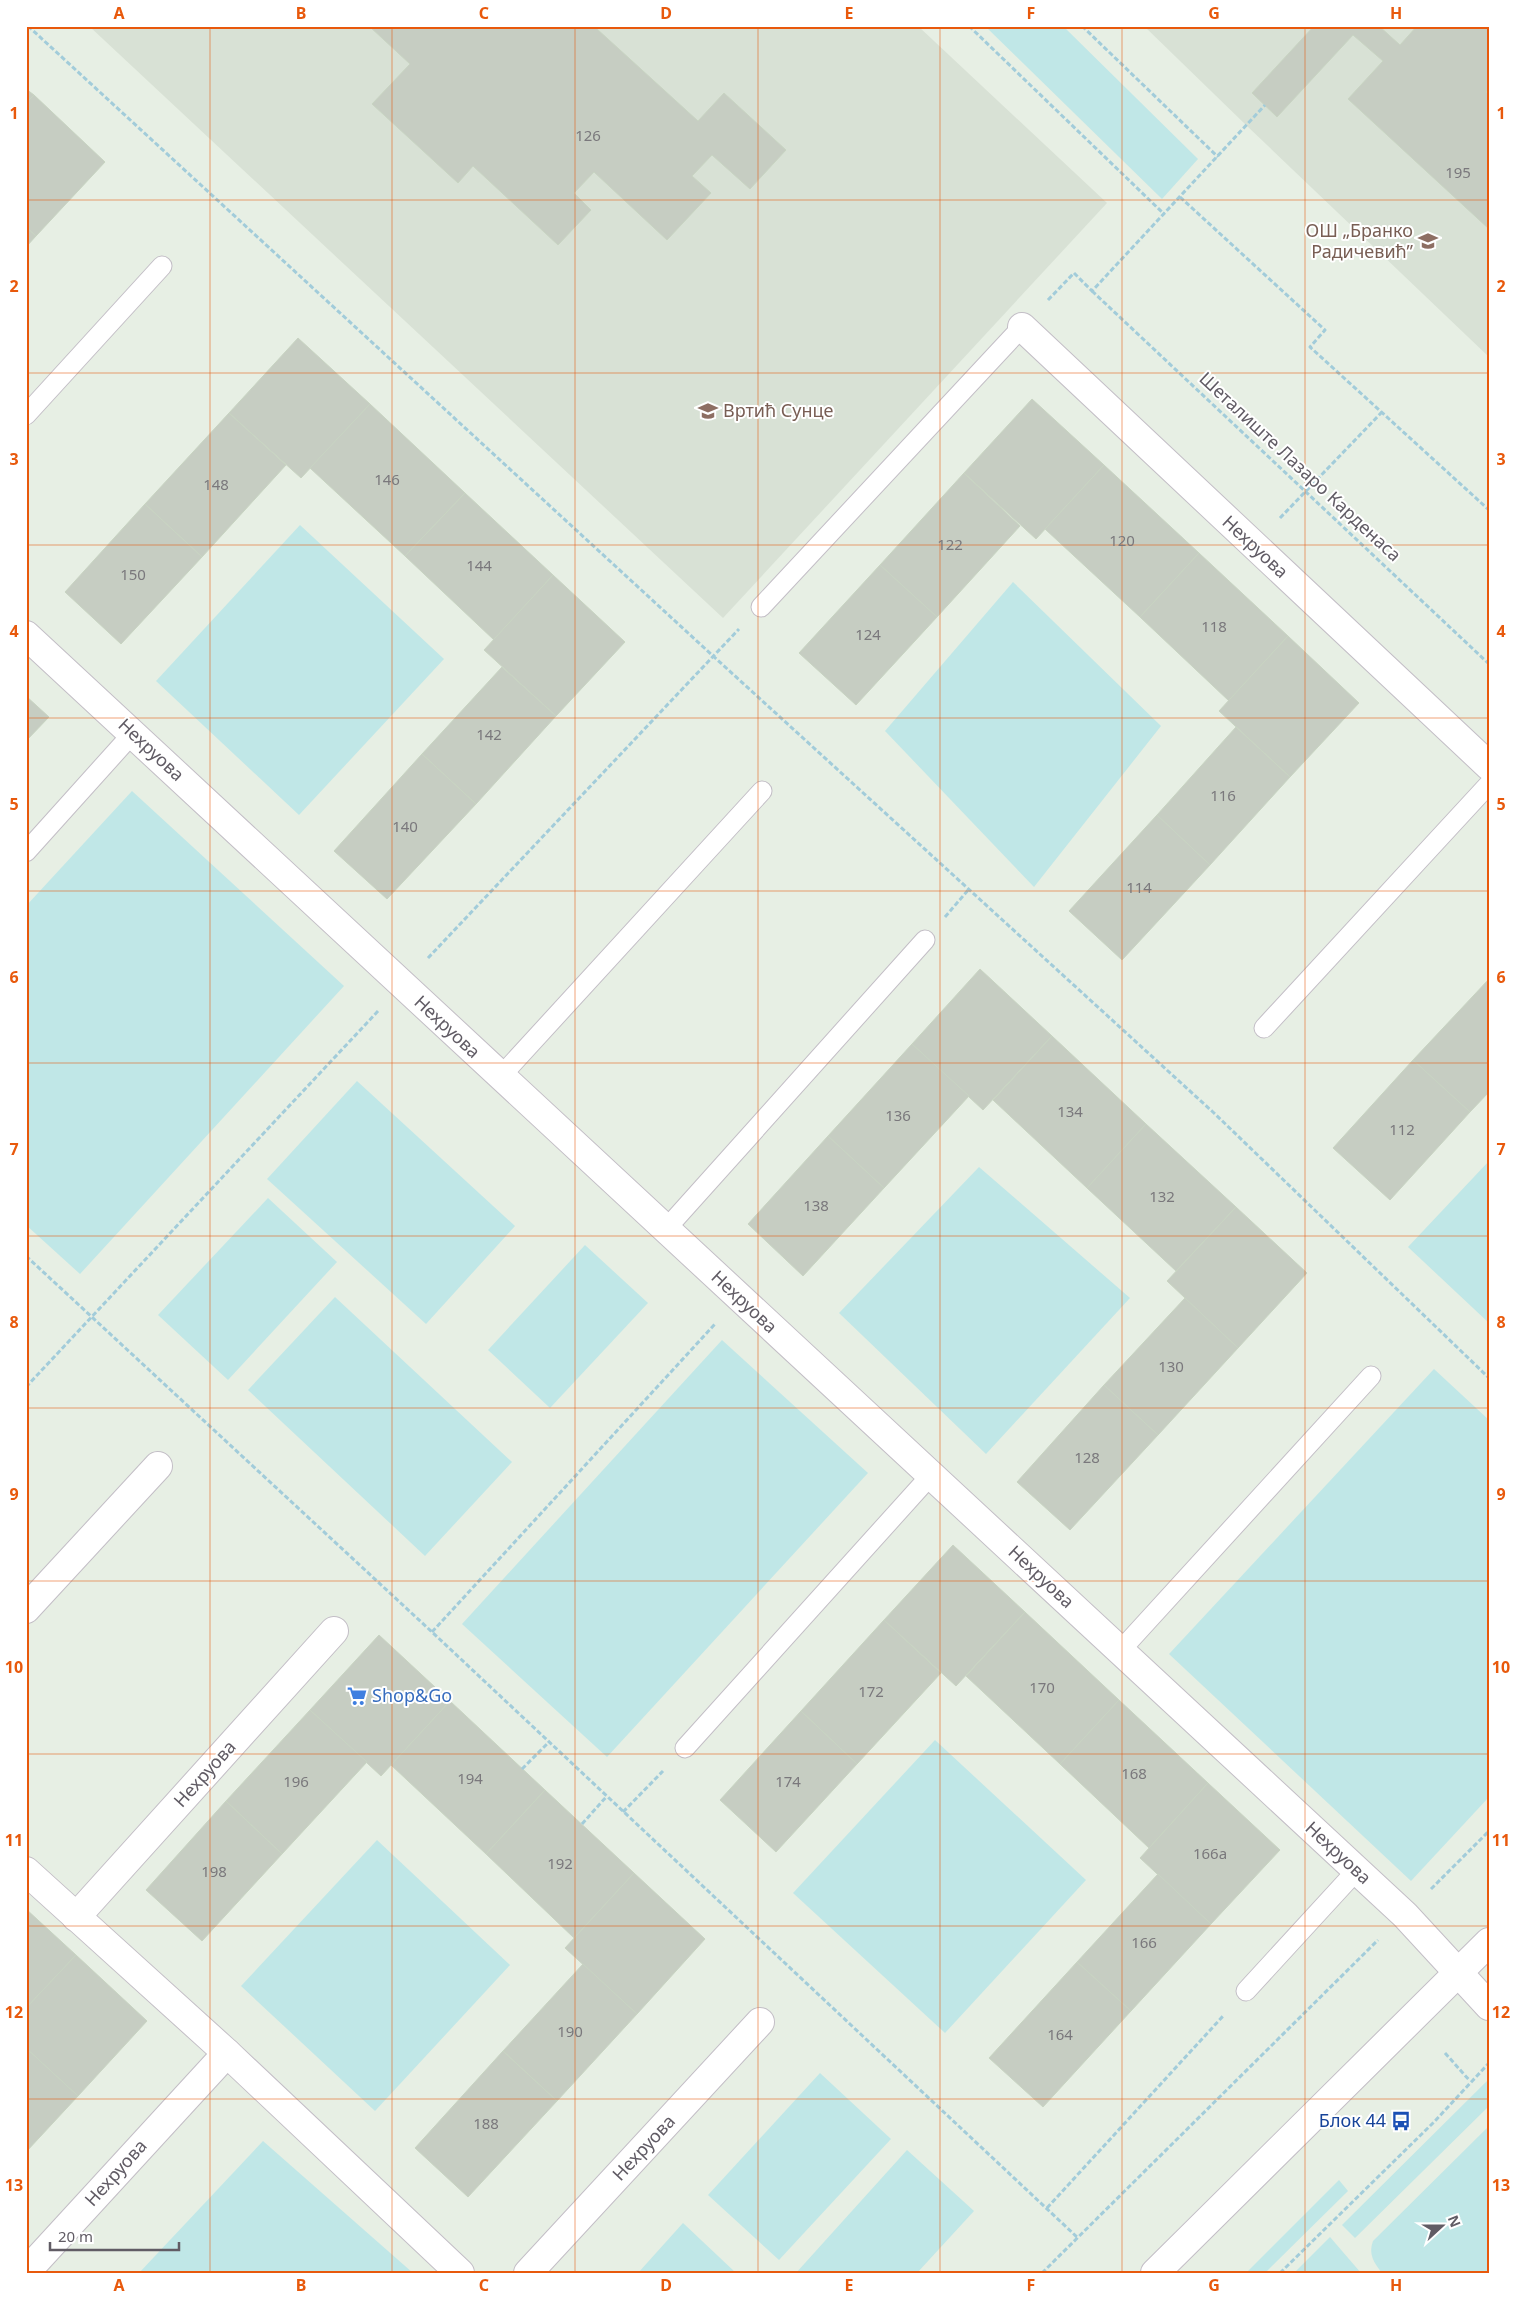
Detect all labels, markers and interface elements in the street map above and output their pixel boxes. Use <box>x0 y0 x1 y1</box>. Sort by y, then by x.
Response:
text: A <box>113 2 125 24</box>
text: B <box>296 2 306 24</box>
text: C <box>479 2 489 24</box>
text: D <box>660 2 672 24</box>
text: E <box>845 2 854 24</box>
text: F <box>1027 2 1035 24</box>
text: G <box>1208 2 1220 24</box>
text: H <box>1390 2 1402 24</box>
text: 1 <box>9 102 19 124</box>
text: 1 <box>1496 102 1506 124</box>
house number: 126 <box>575 125 601 145</box>
house number: 195 <box>1445 162 1471 182</box>
place label: ОШ „Бранко Радичевић” <box>1306 218 1414 263</box>
school or university icon: ОШ „Бранко Радичевић” <box>1417 230 1439 252</box>
text: 2 <box>9 275 19 297</box>
text: 2 <box>1496 275 1506 297</box>
street label: Шеталиште Лазаро Карденаса <box>1195 366 1407 566</box>
place label: Вртић Сунце <box>723 398 834 422</box>
school or university icon: Вртић Сунце <box>697 400 719 422</box>
text: 3 <box>9 448 19 470</box>
text: 3 <box>1496 448 1506 470</box>
house number: 146 <box>374 469 400 489</box>
house number: 148 <box>203 474 229 494</box>
street label: Нехруова <box>1218 510 1294 583</box>
house number: 120 <box>1109 530 1135 550</box>
house number: 122 <box>937 534 963 554</box>
house number: 144 <box>466 555 492 575</box>
house number: 150 <box>120 564 146 584</box>
house number: 118 <box>1201 616 1227 636</box>
text: 4 <box>9 620 19 642</box>
text: 4 <box>1496 620 1506 642</box>
house number: 124 <box>855 624 881 644</box>
street label: Нехруова <box>114 713 190 786</box>
house number: 142 <box>476 724 502 744</box>
house number: 116 <box>1210 785 1236 805</box>
text: 5 <box>9 793 19 815</box>
text: 5 <box>1496 793 1506 815</box>
house number: 140 <box>392 816 418 836</box>
house number: 114 <box>1126 877 1152 897</box>
text: 6 <box>9 966 19 988</box>
text: 6 <box>1496 966 1506 988</box>
street label: Нехруова <box>410 990 486 1063</box>
house number: 134 <box>1057 1101 1083 1121</box>
house number: 136 <box>885 1105 911 1125</box>
house number: 112 <box>1389 1119 1415 1139</box>
text: 7 <box>9 1138 19 1160</box>
text: 7 <box>1496 1138 1506 1160</box>
house number: 132 <box>1149 1186 1175 1206</box>
house number: 138 <box>803 1195 829 1215</box>
street label: Нехруова <box>707 1265 783 1338</box>
text: 8 <box>9 1311 19 1333</box>
text: 8 <box>1496 1311 1506 1333</box>
house number: 130 <box>1158 1356 1184 1376</box>
house number: 128 <box>1074 1447 1100 1467</box>
text: 9 <box>9 1483 19 1505</box>
text: 9 <box>1496 1483 1506 1505</box>
street label: Нехруова <box>1004 1540 1080 1613</box>
text: 10 <box>5 1656 23 1678</box>
text: 10 <box>1492 1656 1510 1678</box>
house number: 170 <box>1029 1677 1055 1697</box>
house number: 172 <box>858 1681 884 1701</box>
place label: Shop&Go <box>372 1683 452 1707</box>
supermarket icon: Shop&Go <box>346 1685 368 1707</box>
street label: Нехруова <box>168 1735 241 1812</box>
house number: 168 <box>1121 1763 1147 1783</box>
house number: 194 <box>457 1768 483 1788</box>
house number: 196 <box>283 1771 309 1791</box>
house number: 174 <box>775 1771 801 1791</box>
street label: Нехруова <box>1301 1816 1377 1889</box>
text: 11 <box>5 1829 23 1851</box>
text: 11 <box>1492 1829 1510 1851</box>
house number: 166a <box>1193 1843 1227 1863</box>
house number: 192 <box>547 1853 573 1873</box>
house number: 198 <box>201 1861 227 1881</box>
house number: 166 <box>1131 1932 1157 1952</box>
text: 12 <box>5 2001 23 2023</box>
text: 12 <box>1492 2001 1510 2023</box>
house number: 190 <box>557 2021 583 2041</box>
house number: 164 <box>1047 2024 1073 2044</box>
place label: Блок 44 <box>1319 2108 1386 2132</box>
street label: Нехруова <box>607 2109 680 2185</box>
bus stop icon: Блок 44 <box>1390 2110 1412 2132</box>
house number: 188 <box>473 2113 499 2133</box>
street label: Нехруова <box>79 2134 152 2211</box>
text: 13 <box>5 2174 23 2196</box>
text: 13 <box>1492 2174 1510 2196</box>
north arrow <box>1418 2202 1468 2252</box>
text: N <box>1444 2212 1466 2230</box>
scale bar <box>50 2219 179 2251</box>
text: 20 m <box>58 2226 93 2246</box>
text: A <box>113 2274 125 2296</box>
text: B <box>296 2274 306 2296</box>
text: C <box>479 2274 489 2296</box>
text: D <box>660 2274 672 2296</box>
text: E <box>845 2274 854 2296</box>
text: F <box>1027 2274 1035 2296</box>
text: G <box>1208 2274 1220 2296</box>
text: H <box>1390 2274 1402 2296</box>

